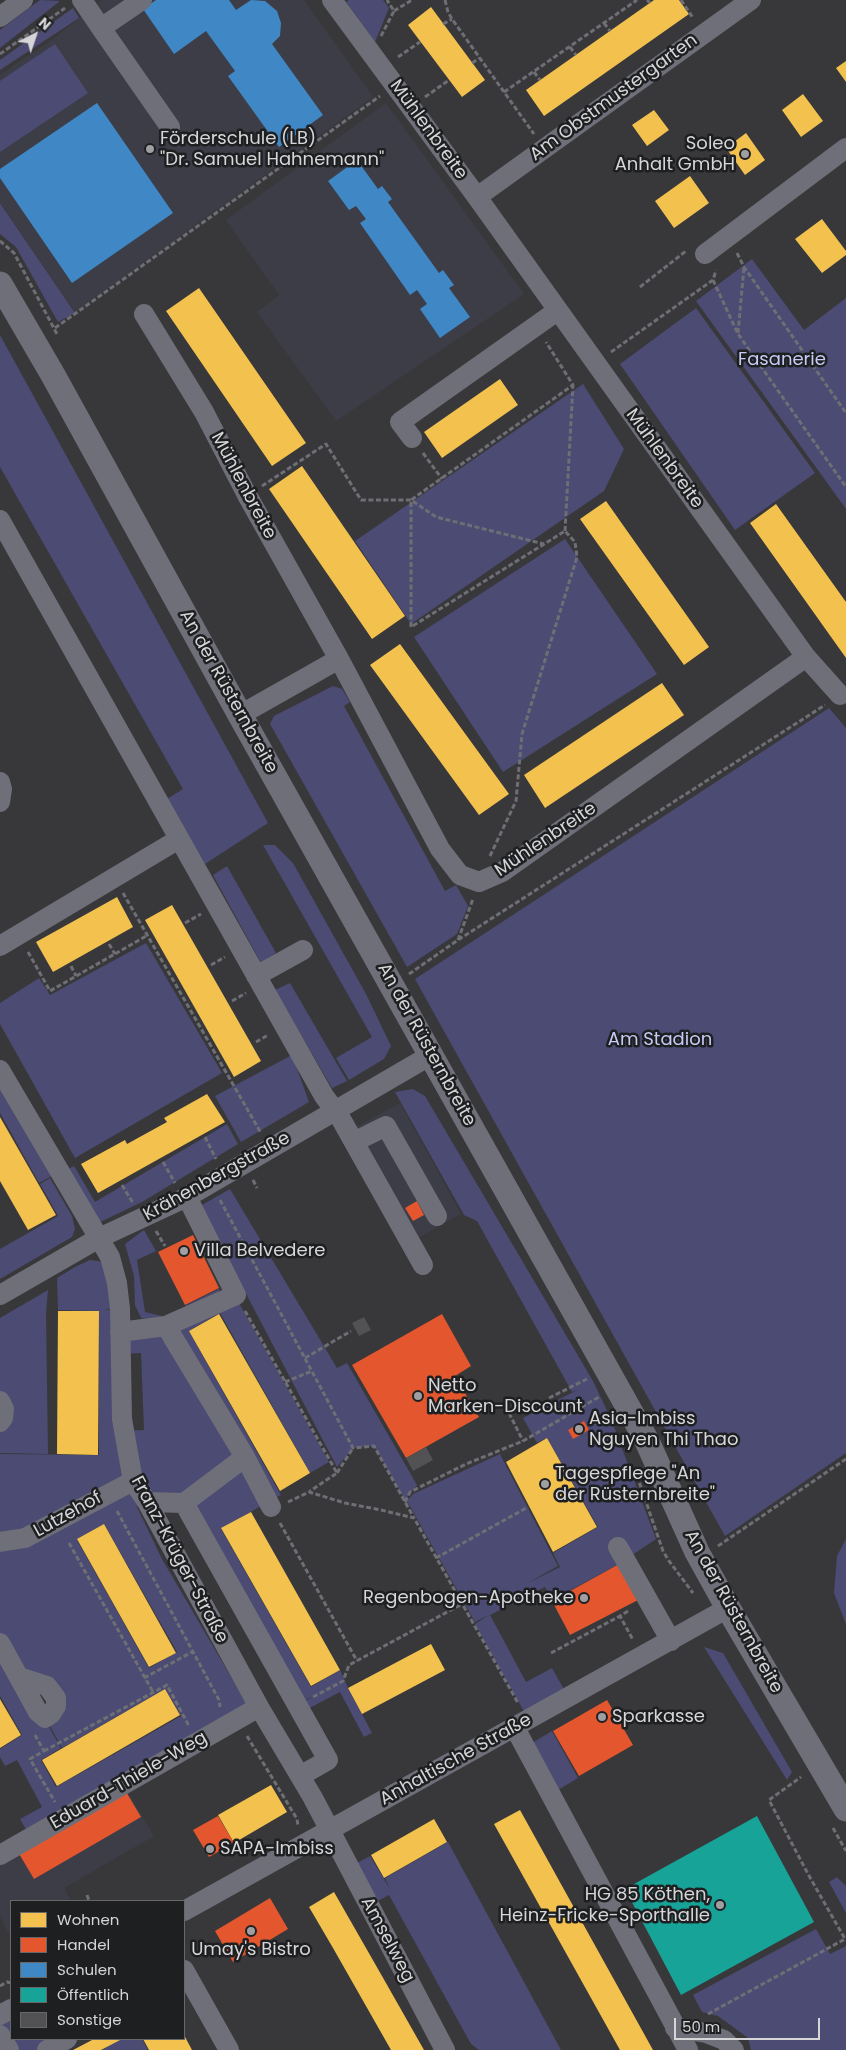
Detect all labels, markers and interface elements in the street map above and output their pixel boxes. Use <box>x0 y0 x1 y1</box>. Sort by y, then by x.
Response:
north arrow <box>10 10 60 60</box>
text: N <box>34 13 55 35</box>
street label: Am Obstmustergarten <box>526 30 702 166</box>
street label: Mühlenbreite <box>385 76 471 184</box>
place label: Förderschule (LB) "Dr. Samuel Hahnemann" <box>160 128 384 170</box>
place label: Soleo Anhalt GmbH <box>615 133 735 176</box>
marker: Förderschule (LB) "Dr. Samuel Hahnemann" <box>144 143 156 155</box>
marker: Soleo Anhalt GmbH <box>739 148 751 160</box>
park label: Fasanerie <box>738 349 826 371</box>
street label: Mühlenbreite <box>621 405 707 513</box>
street label: Mühlenbreite <box>206 429 280 543</box>
street label: An der Rüsternbreite <box>174 607 282 777</box>
street label: Mühlenbreite <box>491 798 601 882</box>
street label: An der Rüsternbreite <box>372 960 480 1130</box>
park label: Am Stadion <box>608 1029 712 1051</box>
street label: Krähenbergstraße <box>140 1128 294 1226</box>
place label: Villa Belvedere <box>194 1240 326 1262</box>
marker: Villa Belvedere <box>178 1245 190 1257</box>
place label: Netto Marken-Discount <box>428 1375 583 1418</box>
marker: Netto Marken-Discount <box>412 1390 424 1402</box>
place label: Asia-Imbiss Nguyen Thi Thao <box>589 1408 738 1450</box>
marker: Asia-Imbiss Nguyen Thi Thao <box>573 1423 585 1435</box>
place label: Tagespflege "An der Rüsternbreite" <box>555 1463 715 1506</box>
street label: Franz-Krüger-Straße <box>126 1473 232 1647</box>
marker: Tagespflege "An der Rüsternbreite" <box>539 1478 551 1490</box>
street label: Lutzehof <box>30 1488 106 1542</box>
street label: An der Rüsternbreite <box>679 1527 787 1697</box>
place label: Regenbogen-Apotheke <box>363 1587 574 1609</box>
marker: Regenbogen-Apotheke <box>578 1592 590 1604</box>
place label: Sparkasse <box>612 1706 705 1728</box>
street label: Anhaltische Straße <box>376 1709 536 1811</box>
marker: Sparkasse <box>596 1711 608 1723</box>
street label: Eduard-Thiele-Weg <box>47 1727 211 1835</box>
place label: SAPA-Imbiss <box>220 1838 334 1860</box>
marker: SAPA-Imbiss <box>204 1843 216 1855</box>
place label: HG 85 Köthen, Heinz-Fricke-Sporthalle <box>500 1884 710 1926</box>
street label: Amselweg <box>355 1894 419 1986</box>
marker: HG 85 Köthen, Heinz-Fricke-Sporthalle <box>714 1899 726 1911</box>
legend <box>10 1900 185 2040</box>
text: Wohnen <box>57 1909 119 1930</box>
marker: Umay's Bistro <box>245 1925 257 1937</box>
text: Handel <box>57 1934 110 1955</box>
place label: Umay's Bistro <box>191 1939 311 1961</box>
text: Schulen <box>57 1959 117 1980</box>
text: Öffentlich <box>57 1984 129 2005</box>
scale bar <box>676 2008 822 2040</box>
text: Sonstige <box>57 2009 121 2030</box>
text: 50 m <box>682 2016 720 2037</box>

